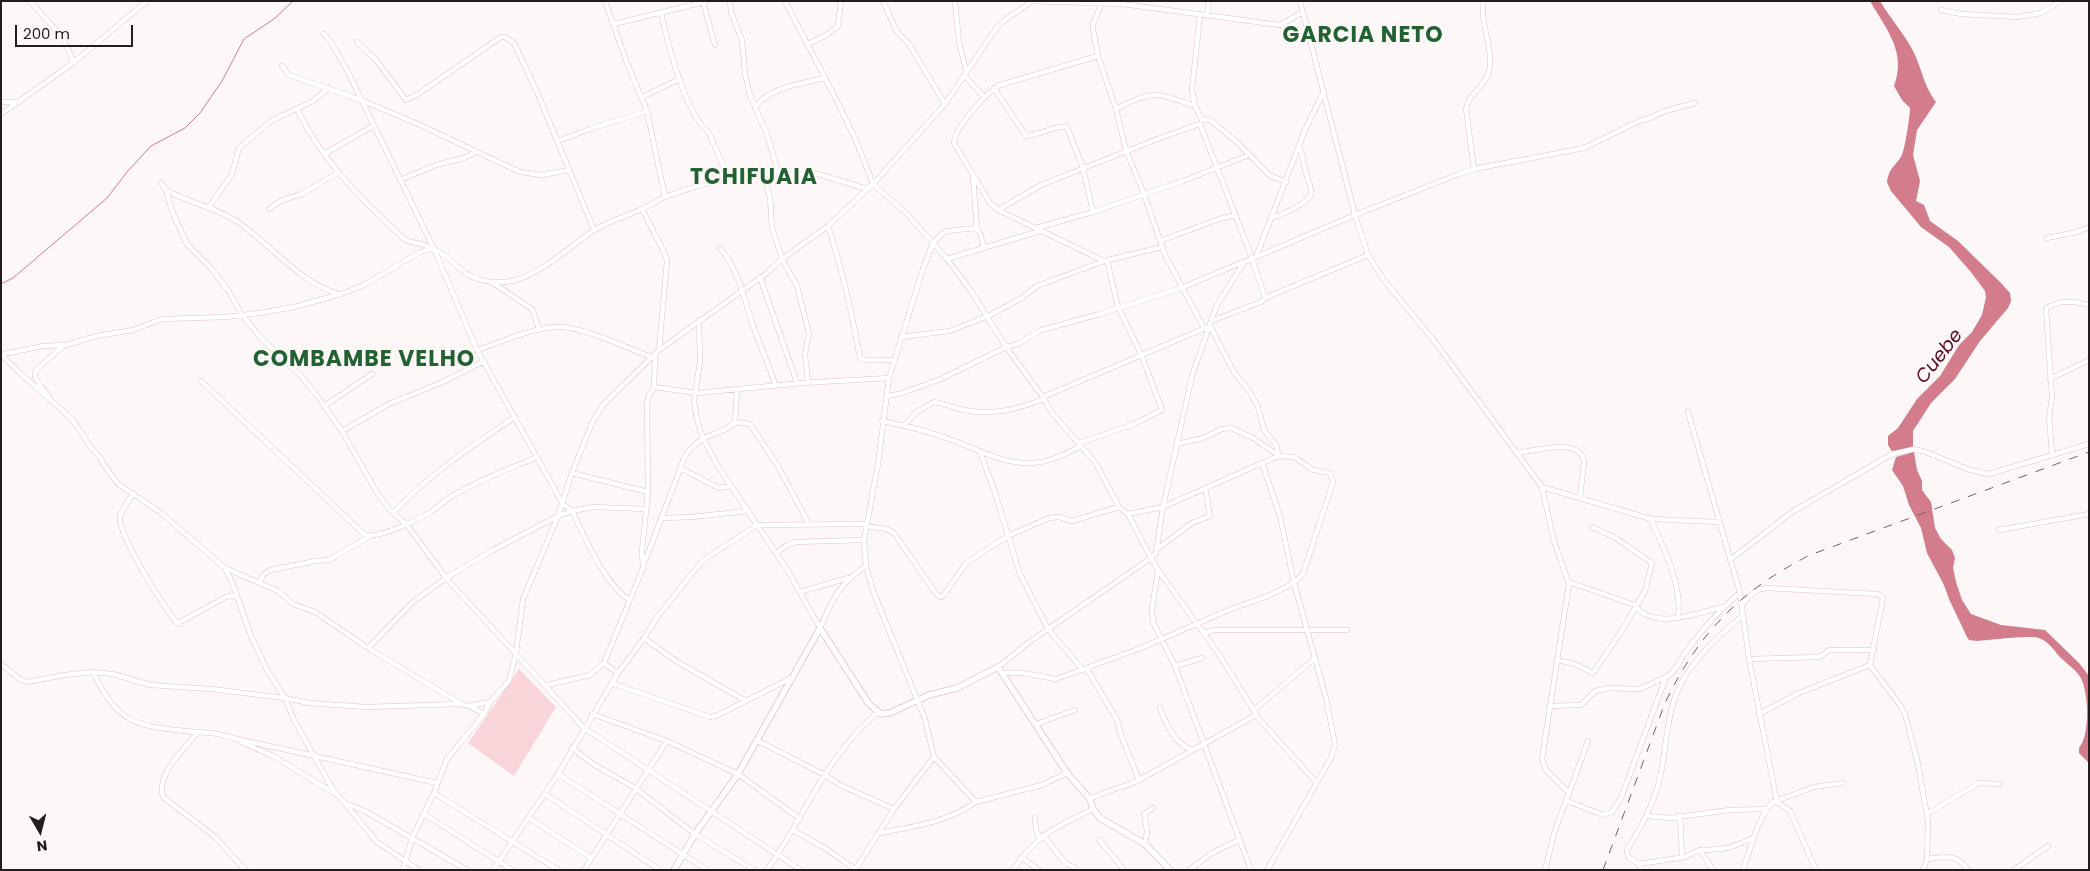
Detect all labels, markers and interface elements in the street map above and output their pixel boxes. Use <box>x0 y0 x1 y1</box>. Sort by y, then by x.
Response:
scale bar <box>18 15 135 47</box>
text: 200 m <box>23 23 70 44</box>
district label: GARCIA NETO <box>1281 23 1445 49</box>
district label: TCHIFUAIA <box>689 165 819 191</box>
water label: Cuebe <box>1912 325 1968 389</box>
district label: COMBAMBE VELHO <box>251 347 477 373</box>
north arrow <box>15 806 65 856</box>
text: N <box>35 835 49 856</box>

